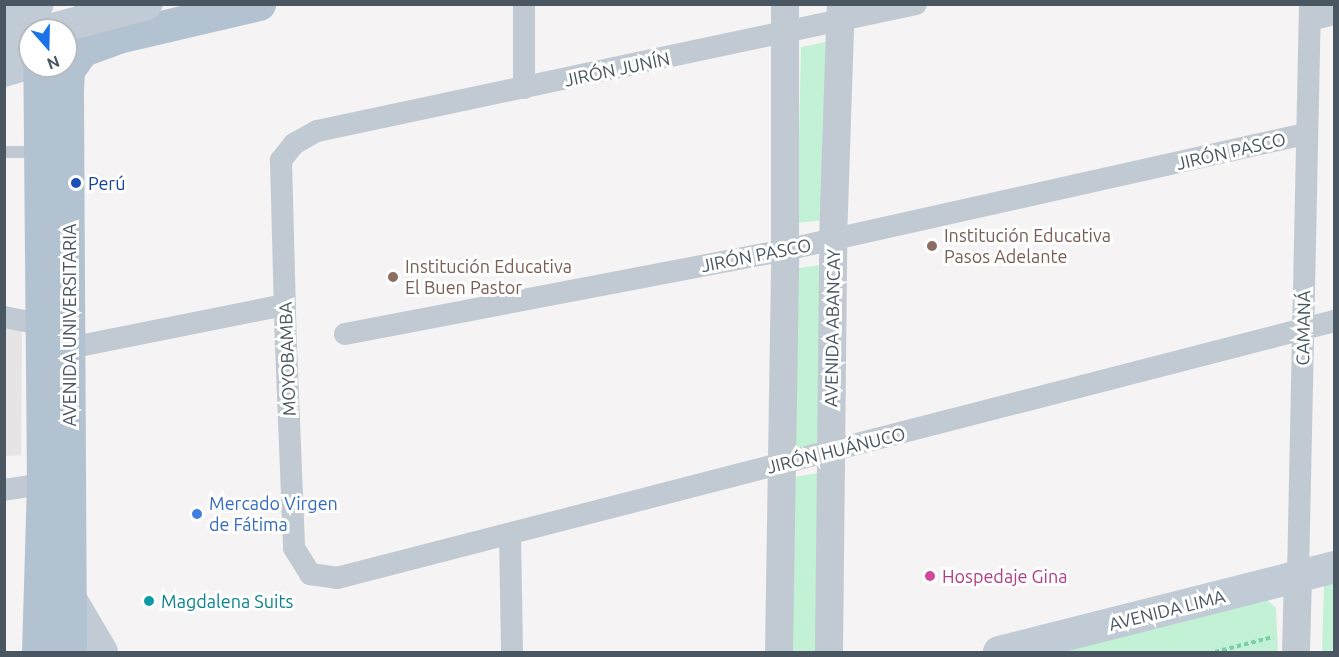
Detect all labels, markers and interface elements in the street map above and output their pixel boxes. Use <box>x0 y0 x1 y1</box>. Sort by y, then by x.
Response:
north arrow <box>18 18 78 78</box>
street label: JIRÓN JUNÍN <box>562 47 672 91</box>
text: N <box>45 53 62 74</box>
street label: JIRÓN PASCO <box>1174 128 1288 174</box>
place label: Perú <box>88 172 125 194</box>
marker: Perú <box>69 176 83 190</box>
street label: AVENIDA UNIVERSITARIA <box>58 224 80 426</box>
place label: Institución Educativa Pasos Adelante <box>944 225 1111 268</box>
street label: JIRÓN PASCO <box>699 234 813 276</box>
marker: Institución Educativa Pasos Adelante <box>925 239 939 253</box>
street label: AVENIDA ABANCAY <box>820 249 844 407</box>
place label: Institución Educativa El Buen Pastor <box>405 256 572 298</box>
marker: Institución Educativa El Buen Pastor <box>386 270 400 284</box>
street label: CAMANÁ <box>1292 290 1314 366</box>
street label: MOYOBAMBA <box>274 301 300 417</box>
street label: JIRÓN HUÁNUCO <box>764 422 908 478</box>
place label: Mercado Virgen de Fátima <box>209 493 338 536</box>
marker: Mercado Virgen de Fátima <box>190 507 204 521</box>
place label: Hospedaje Gina <box>942 565 1067 587</box>
marker: Hospedaje Gina <box>923 569 937 583</box>
street label: AVENIDA LIMA <box>1107 585 1227 635</box>
place label: Magdalena Suits <box>161 590 293 612</box>
marker: Magdalena Suits <box>142 594 156 608</box>

